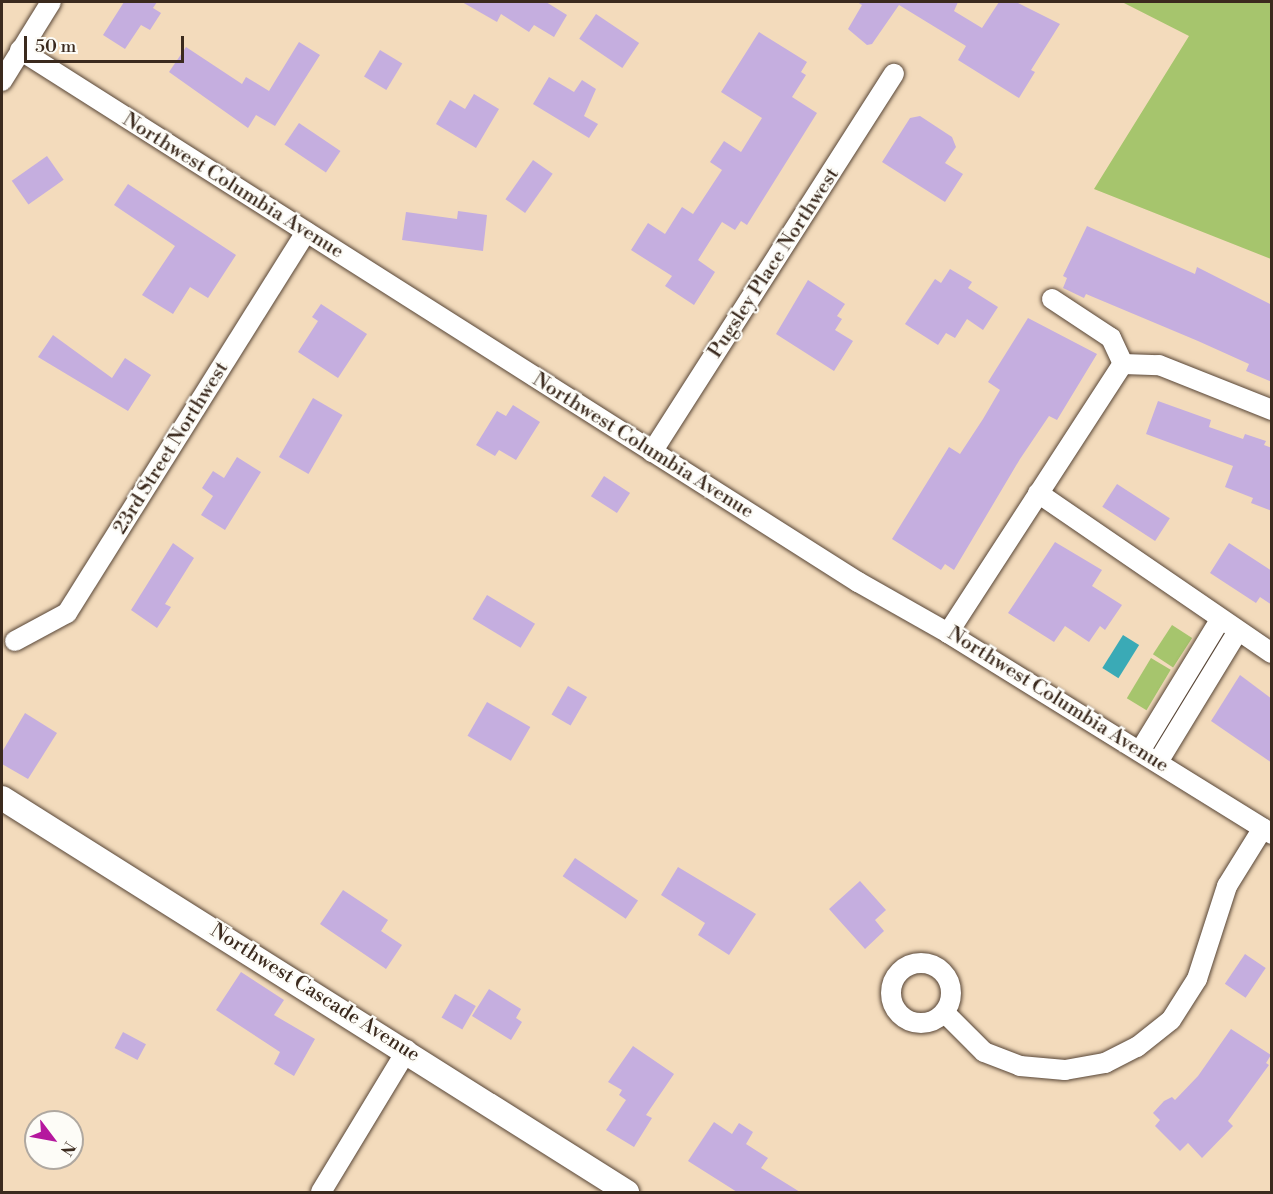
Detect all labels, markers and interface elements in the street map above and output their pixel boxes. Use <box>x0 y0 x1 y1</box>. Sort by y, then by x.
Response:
scale bar <box>27 24 188 62</box>
text: 50 m <box>35 35 76 58</box>
street label: Northwest Columbia Avenue <box>118 108 348 264</box>
street label: Pugsley Place Northwest <box>703 163 845 363</box>
street label: 23rd Street Northwest <box>108 357 234 539</box>
street label: Northwest Columbia Avenue <box>528 368 758 524</box>
street label: Northwest Columbia Avenue <box>943 622 1173 778</box>
street label: Northwest Cascade Avenue <box>206 919 424 1067</box>
north arrow <box>24 1110 84 1170</box>
text: N <box>56 1138 79 1159</box>

